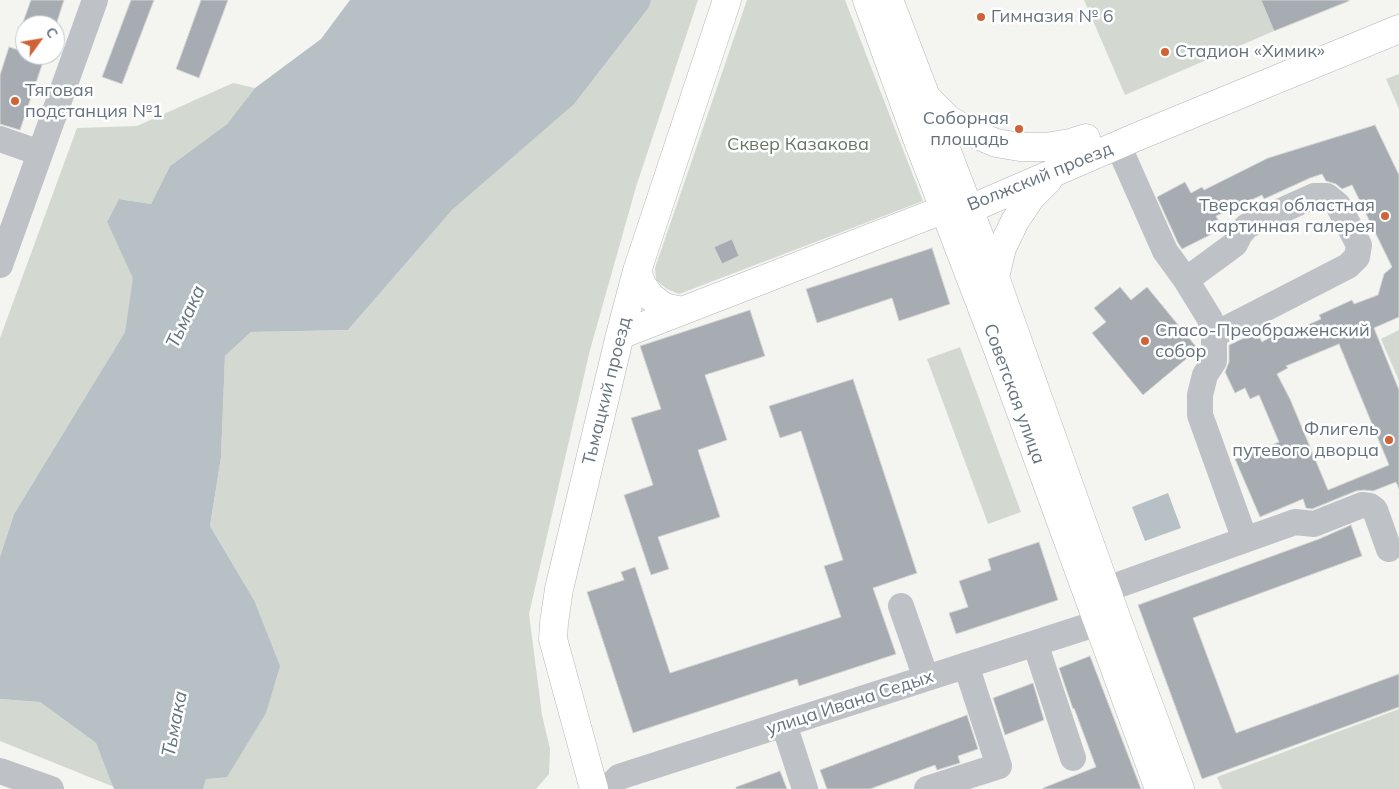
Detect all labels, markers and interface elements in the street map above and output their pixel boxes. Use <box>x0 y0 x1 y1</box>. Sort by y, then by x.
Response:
place label: Гимназия № 6 <box>991 6 1114 28</box>
marker: Гимназия № 6 <box>975 11 987 23</box>
north arrow <box>15 15 65 65</box>
text: С <box>42 24 62 41</box>
place label: Стадион «Химик» <box>1175 41 1325 63</box>
marker: Стадион «Химик» <box>1159 46 1171 58</box>
place label: Тяговая подстанция №1 <box>25 80 163 122</box>
marker: Тяговая подстанция №1 <box>9 95 21 107</box>
place label: Соборная площадь <box>923 108 1009 150</box>
marker: Соборная площадь <box>1013 123 1025 135</box>
park label: Сквер Казакова <box>727 134 869 156</box>
street label: Волжский проезд <box>964 138 1116 216</box>
place label: Тверская областная картинная галерея <box>1199 195 1375 238</box>
marker: Тверская областная картинная галерея <box>1379 210 1391 222</box>
water label: Тьмака <box>162 282 210 352</box>
street label: Тьмацкий проезд <box>578 315 636 467</box>
place label: Спасо-Преображенский собор <box>1155 320 1370 362</box>
street label: Советская улица <box>979 321 1049 467</box>
marker: Спасо-Преображенский собор <box>1139 335 1151 347</box>
place label: Флигель путевого дворца <box>1232 419 1379 462</box>
marker: Флигель путевого дворца <box>1383 434 1395 446</box>
street label: улица Ивана Седых <box>764 666 936 740</box>
water label: Тьмака <box>157 689 193 759</box>

